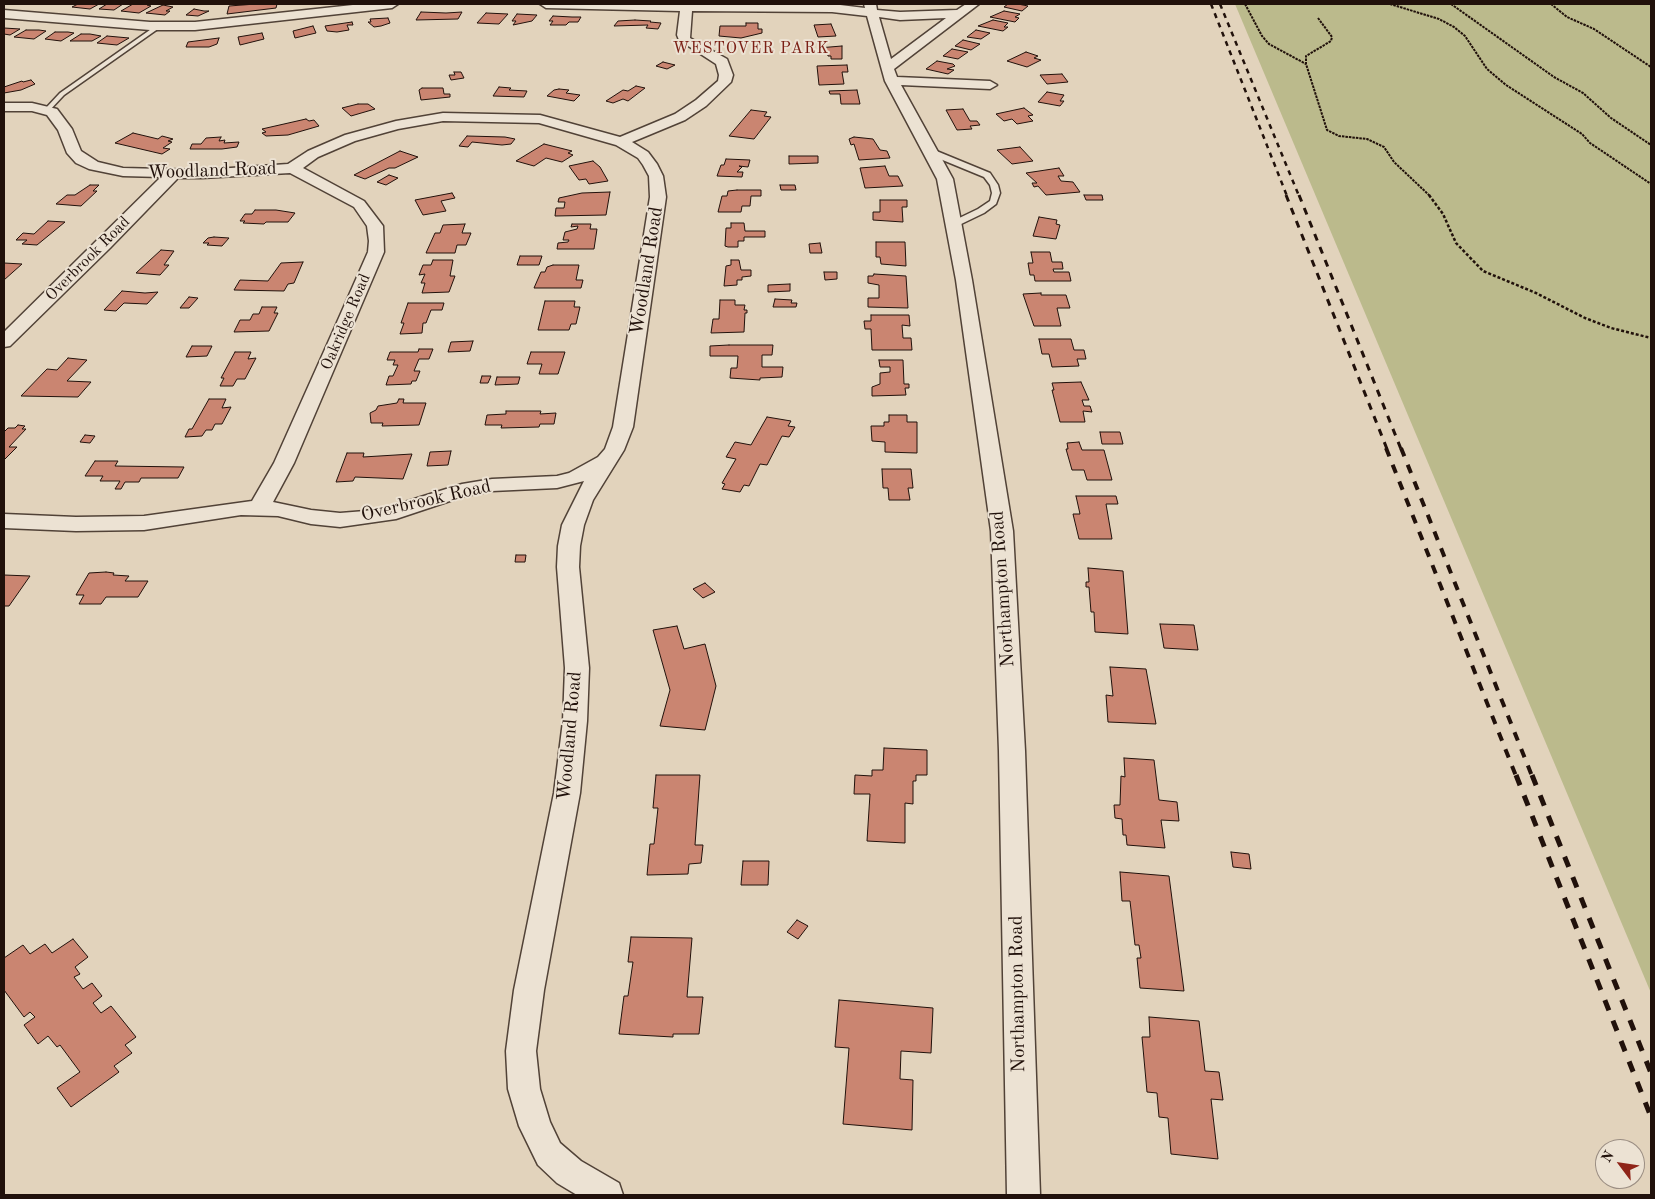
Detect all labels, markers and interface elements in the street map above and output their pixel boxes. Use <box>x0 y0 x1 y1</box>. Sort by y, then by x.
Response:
district label: WESTOVER PARK <box>671 39 831 59</box>
street label: Woodland Road <box>147 157 277 185</box>
street label: Woodland Road <box>626 205 668 337</box>
street label: Overbrook Road <box>42 213 134 305</box>
street label: Oakridge Road <box>317 271 375 373</box>
street label: Overbrook Road <box>359 475 493 527</box>
street label: Northampton Road <box>986 510 1020 668</box>
street label: Woodland Road <box>553 670 587 802</box>
street label: Northampton Road <box>1005 915 1031 1073</box>
north arrow <box>1595 1139 1645 1189</box>
text: N <box>1599 1149 1617 1165</box>

